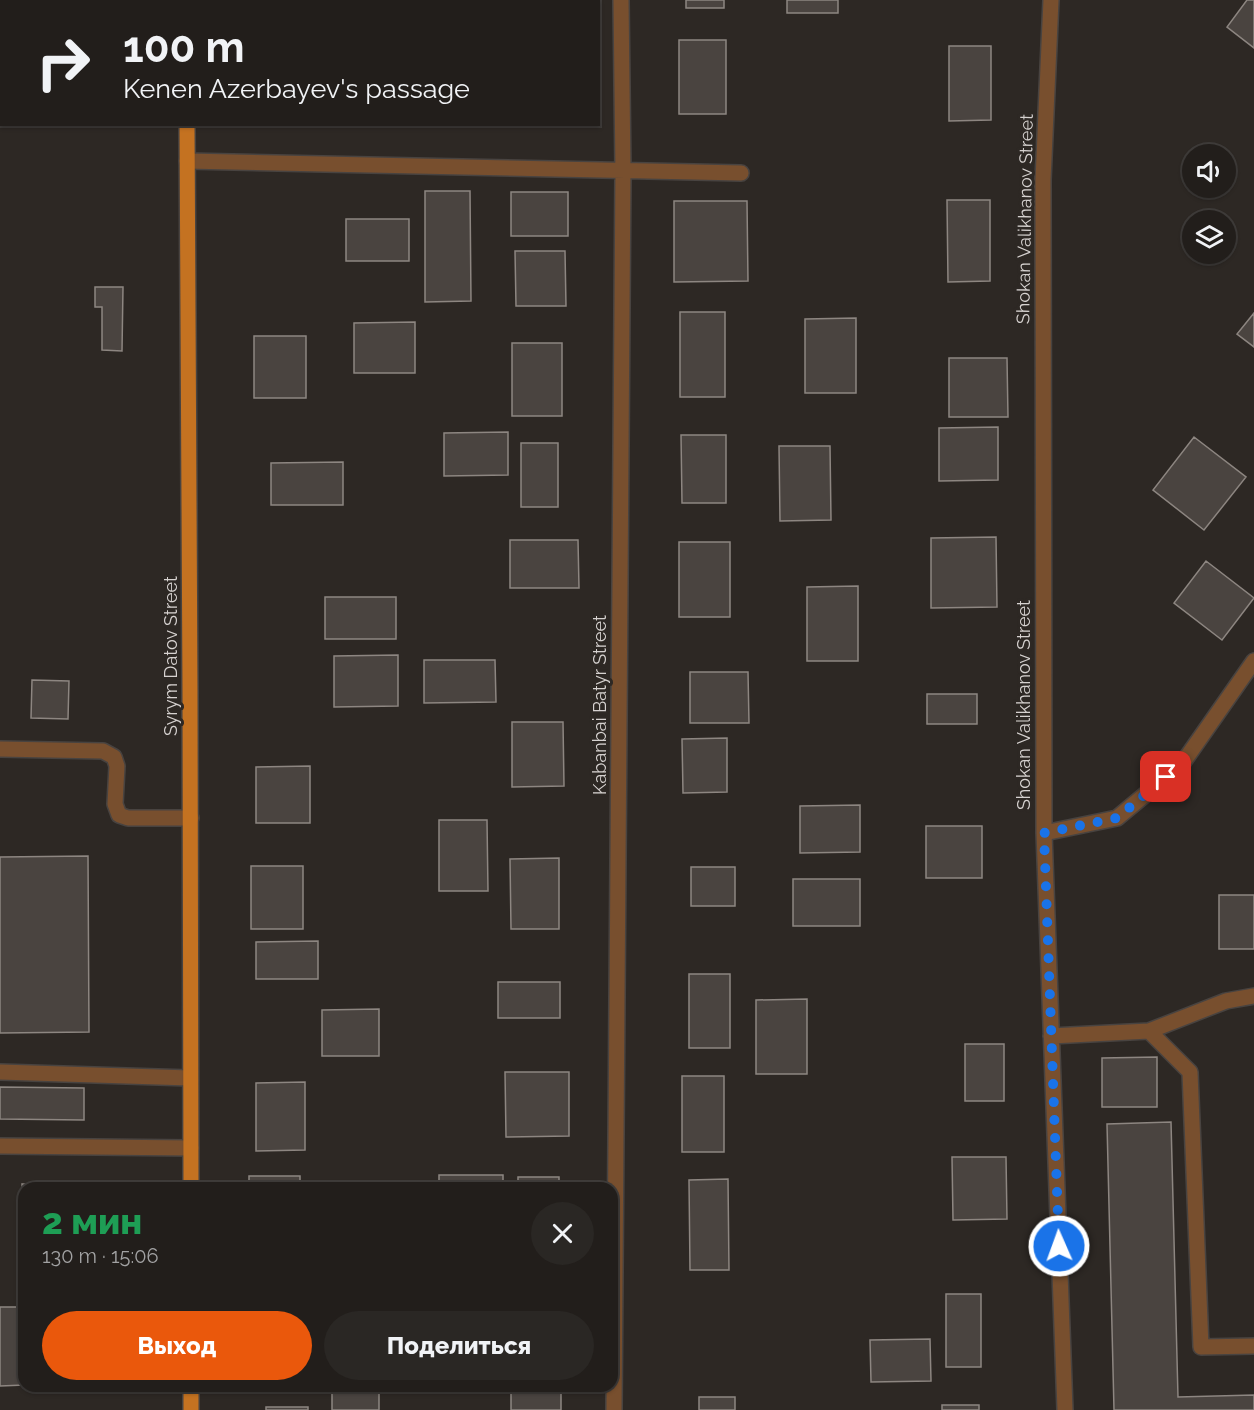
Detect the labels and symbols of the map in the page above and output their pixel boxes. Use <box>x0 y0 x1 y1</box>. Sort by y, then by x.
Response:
street label: Shokan Valikhanov Street <box>1012 114 1037 324</box>
street label: Syrym Datov Street <box>160 576 181 736</box>
street label: Shokan Valikhanov Street <box>1013 600 1034 810</box>
street label: Kabanbai Batyr Street <box>589 615 610 795</box>
pin <box>1140 751 1191 802</box>
position arrow <box>1027 1214 1091 1278</box>

